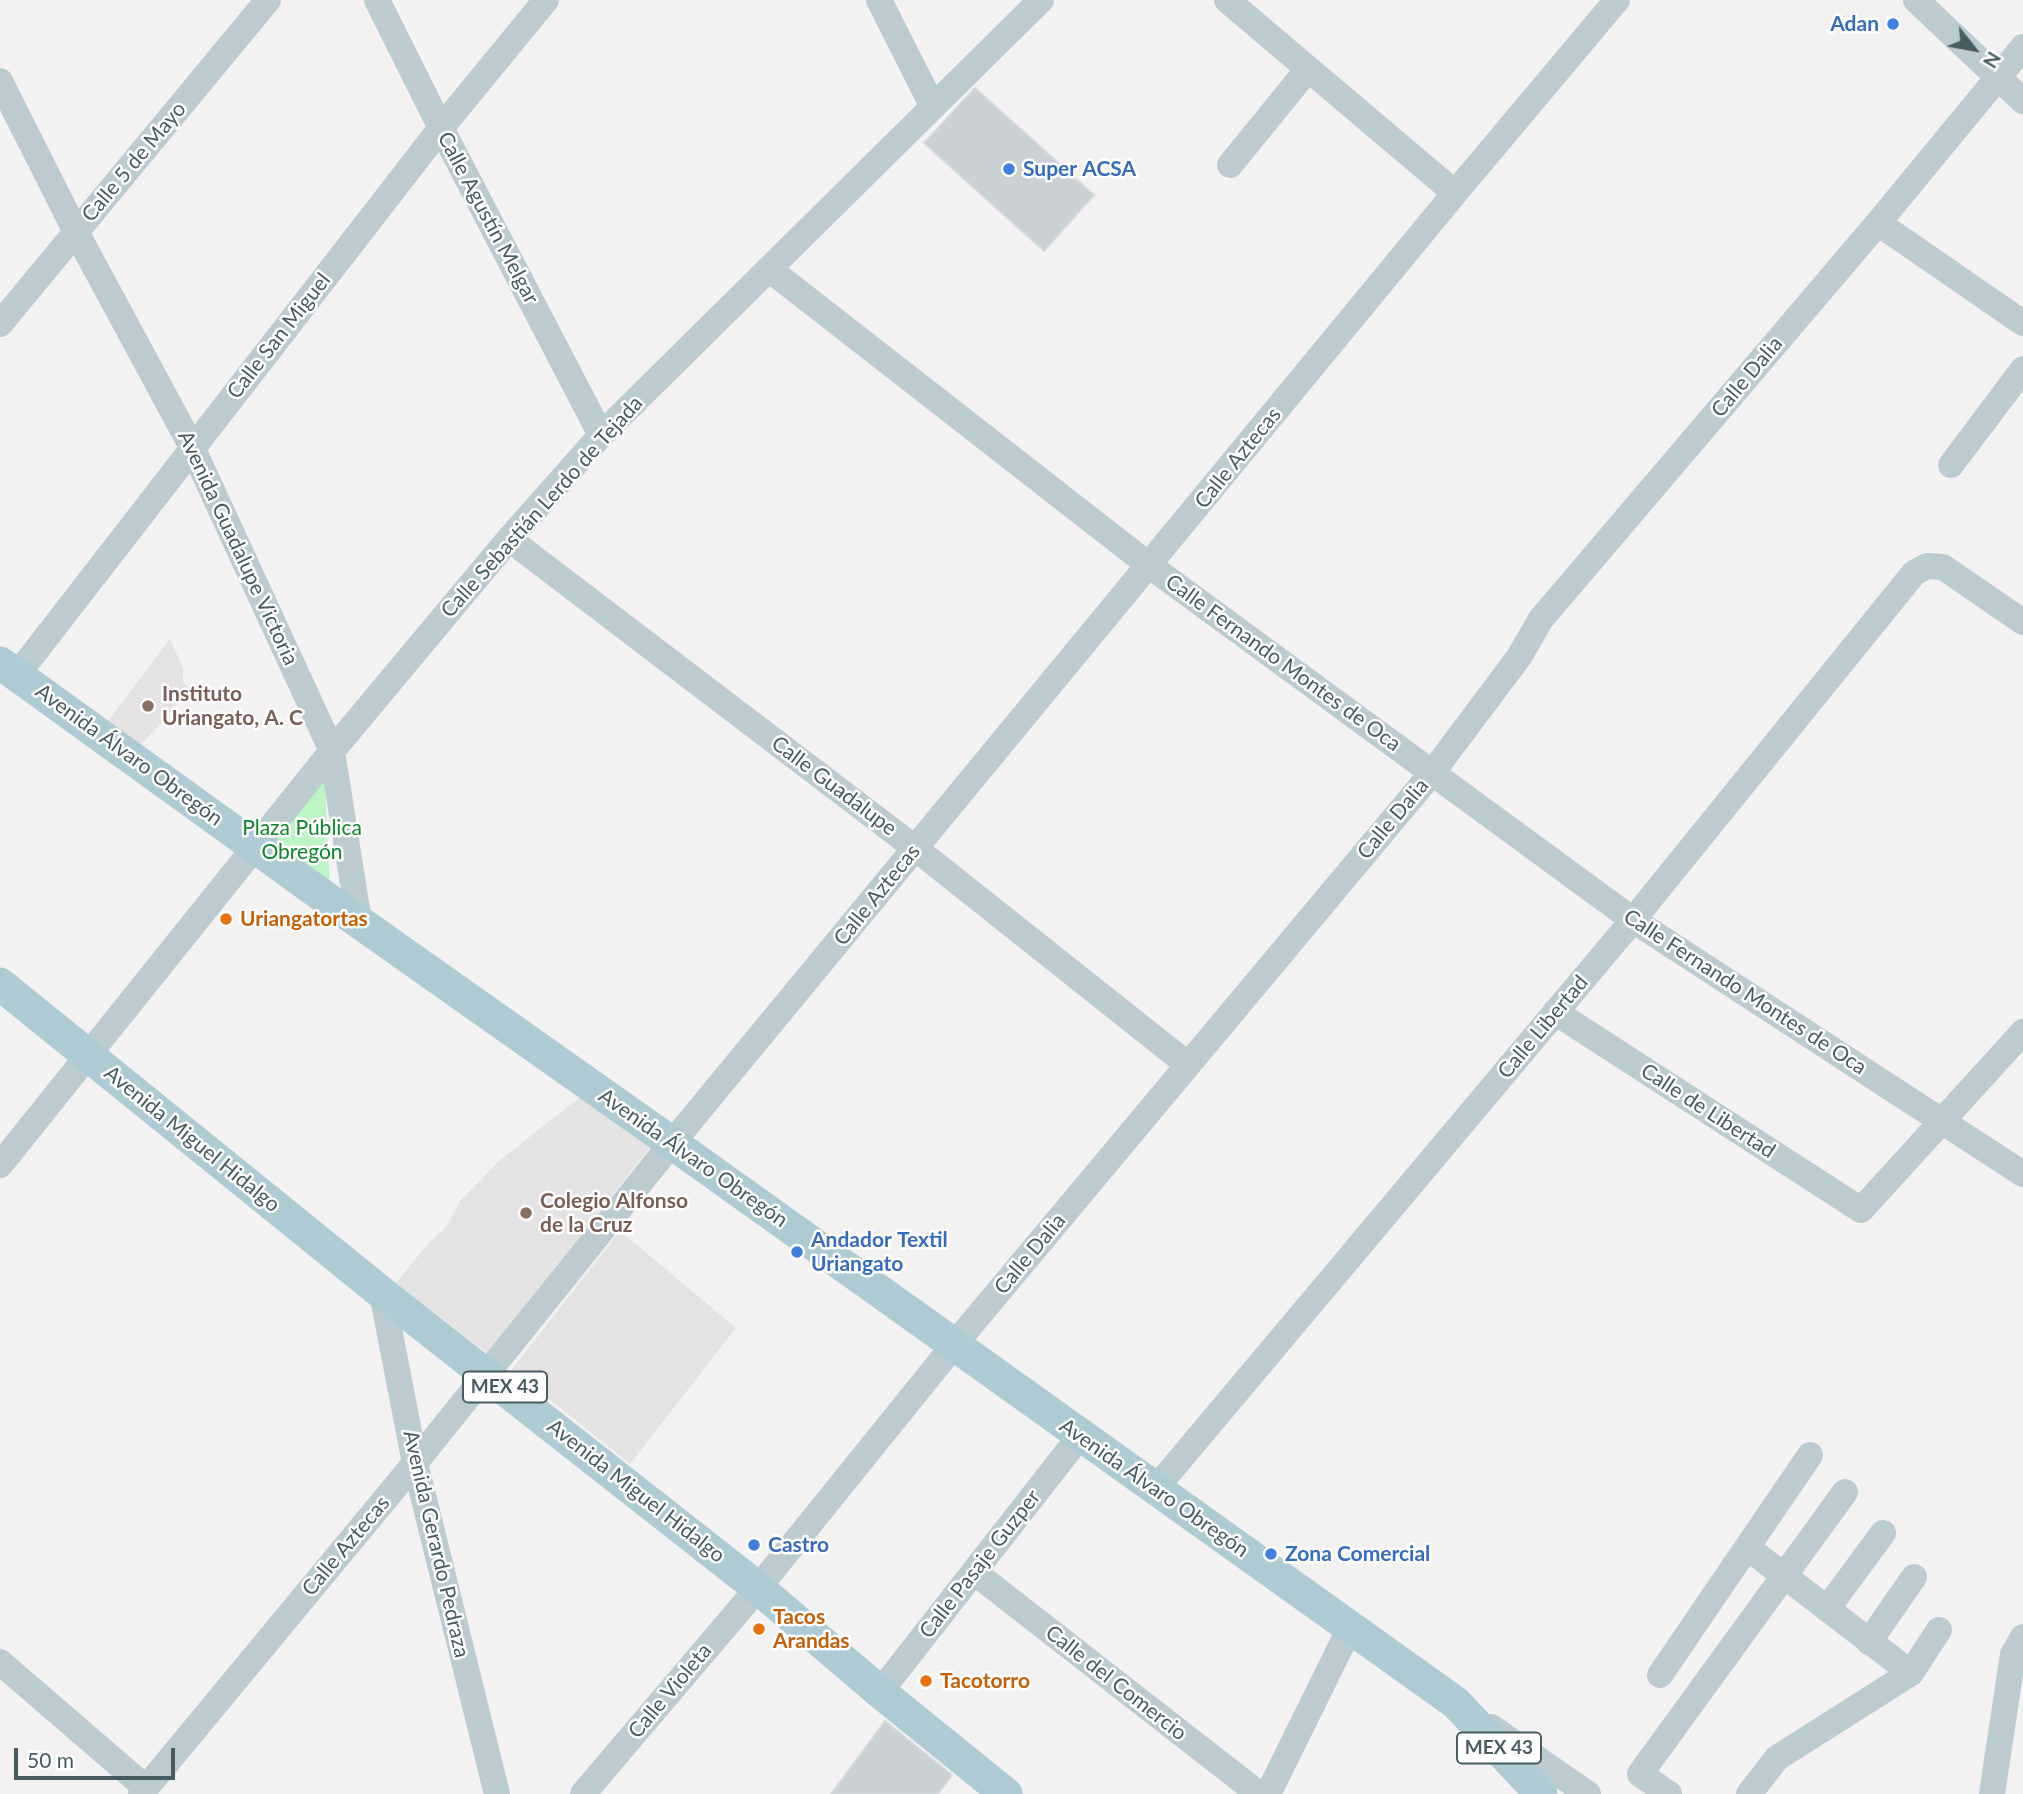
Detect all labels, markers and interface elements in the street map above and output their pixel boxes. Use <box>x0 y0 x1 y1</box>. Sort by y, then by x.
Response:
place label: Adan <box>1830 11 1879 37</box>
north arrow <box>1939 14 2009 84</box>
marker: Adan <box>1885 16 1901 32</box>
text: N <box>1979 48 2006 72</box>
street label: Calle 5 de Mayo <box>77 97 191 227</box>
street label: Calle Agustín Melgar <box>432 128 544 308</box>
place label: Super ACSA <box>1023 156 1136 182</box>
marker: Super ACSA <box>1001 161 1017 177</box>
street label: Calle San Miguel <box>222 268 336 404</box>
street label: Calle Dalia <box>1706 332 1788 422</box>
street label: Calle Sebastián Lerdo de Tejada <box>436 391 648 623</box>
street label: Calle Aztecas <box>1190 402 1286 514</box>
street label: Avenida Guadalupe Victoria <box>173 427 303 669</box>
street label: Calle Fernando Montes de Oca <box>1161 569 1405 757</box>
street label: Avenida Álvaro Obregón <box>31 679 227 831</box>
place label: Instituto Uriangato, A. C <box>162 681 303 731</box>
marker: Instituto Uriangato, A. C <box>140 698 156 714</box>
street label: Calle Guadalupe <box>767 731 901 841</box>
street label: Calle Dalia <box>1352 774 1434 864</box>
park label: Plaza Pública Obregón <box>242 815 362 865</box>
street label: Calle Aztecas <box>829 839 925 951</box>
street label: Calle Fernando Montes de Oca <box>1619 904 1871 1080</box>
place label: Uriangatortas <box>240 906 368 932</box>
marker: Uriangatortas <box>218 911 234 927</box>
street label: Calle Libertad <box>1493 970 1593 1084</box>
street label: Calle de Libertad <box>1636 1058 1780 1164</box>
street label: Avenida Miguel Hidalgo <box>99 1060 285 1218</box>
street label: Avenida Álvaro Obregón <box>594 1083 792 1233</box>
place label: Colegio Alfonso de la Cruz <box>540 1188 688 1238</box>
marker: Colegio Alfonso de la Cruz <box>518 1205 534 1221</box>
street label: Calle Dalia <box>989 1209 1071 1299</box>
place label: Andador Textil Uriangato <box>811 1227 948 1277</box>
marker: Andador Textil Uriangato <box>789 1244 805 1260</box>
road number: MEX 43 <box>463 1372 547 1402</box>
street label: Avenida Álvaro Obregón <box>1055 1413 1253 1563</box>
street label: Avenida Miguel Hidalgo <box>542 1414 730 1568</box>
street label: Avenida Gerardo Pedraza <box>398 1428 474 1660</box>
street label: Calle Pasaje Guzper <box>914 1485 1046 1643</box>
street label: Calle Aztecas <box>297 1491 395 1601</box>
place label: Castro <box>768 1532 829 1558</box>
marker: Castro <box>746 1537 762 1553</box>
place label: Zona Comercial <box>1285 1541 1430 1567</box>
marker: Zona Comercial <box>1263 1546 1279 1562</box>
place label: Tacos Arandas <box>773 1604 850 1654</box>
street label: Calle del Comercio <box>1040 1620 1192 1746</box>
marker: Tacos Arandas <box>751 1621 767 1637</box>
street label: Calle Violeta <box>623 1638 717 1744</box>
place label: Tacotorro <box>940 1668 1030 1694</box>
marker: Tacotorro <box>918 1673 934 1689</box>
road number: MEX 43 <box>1457 1732 1541 1764</box>
scale bar <box>18 1734 178 1778</box>
text: 50 m <box>27 1747 74 1772</box>

